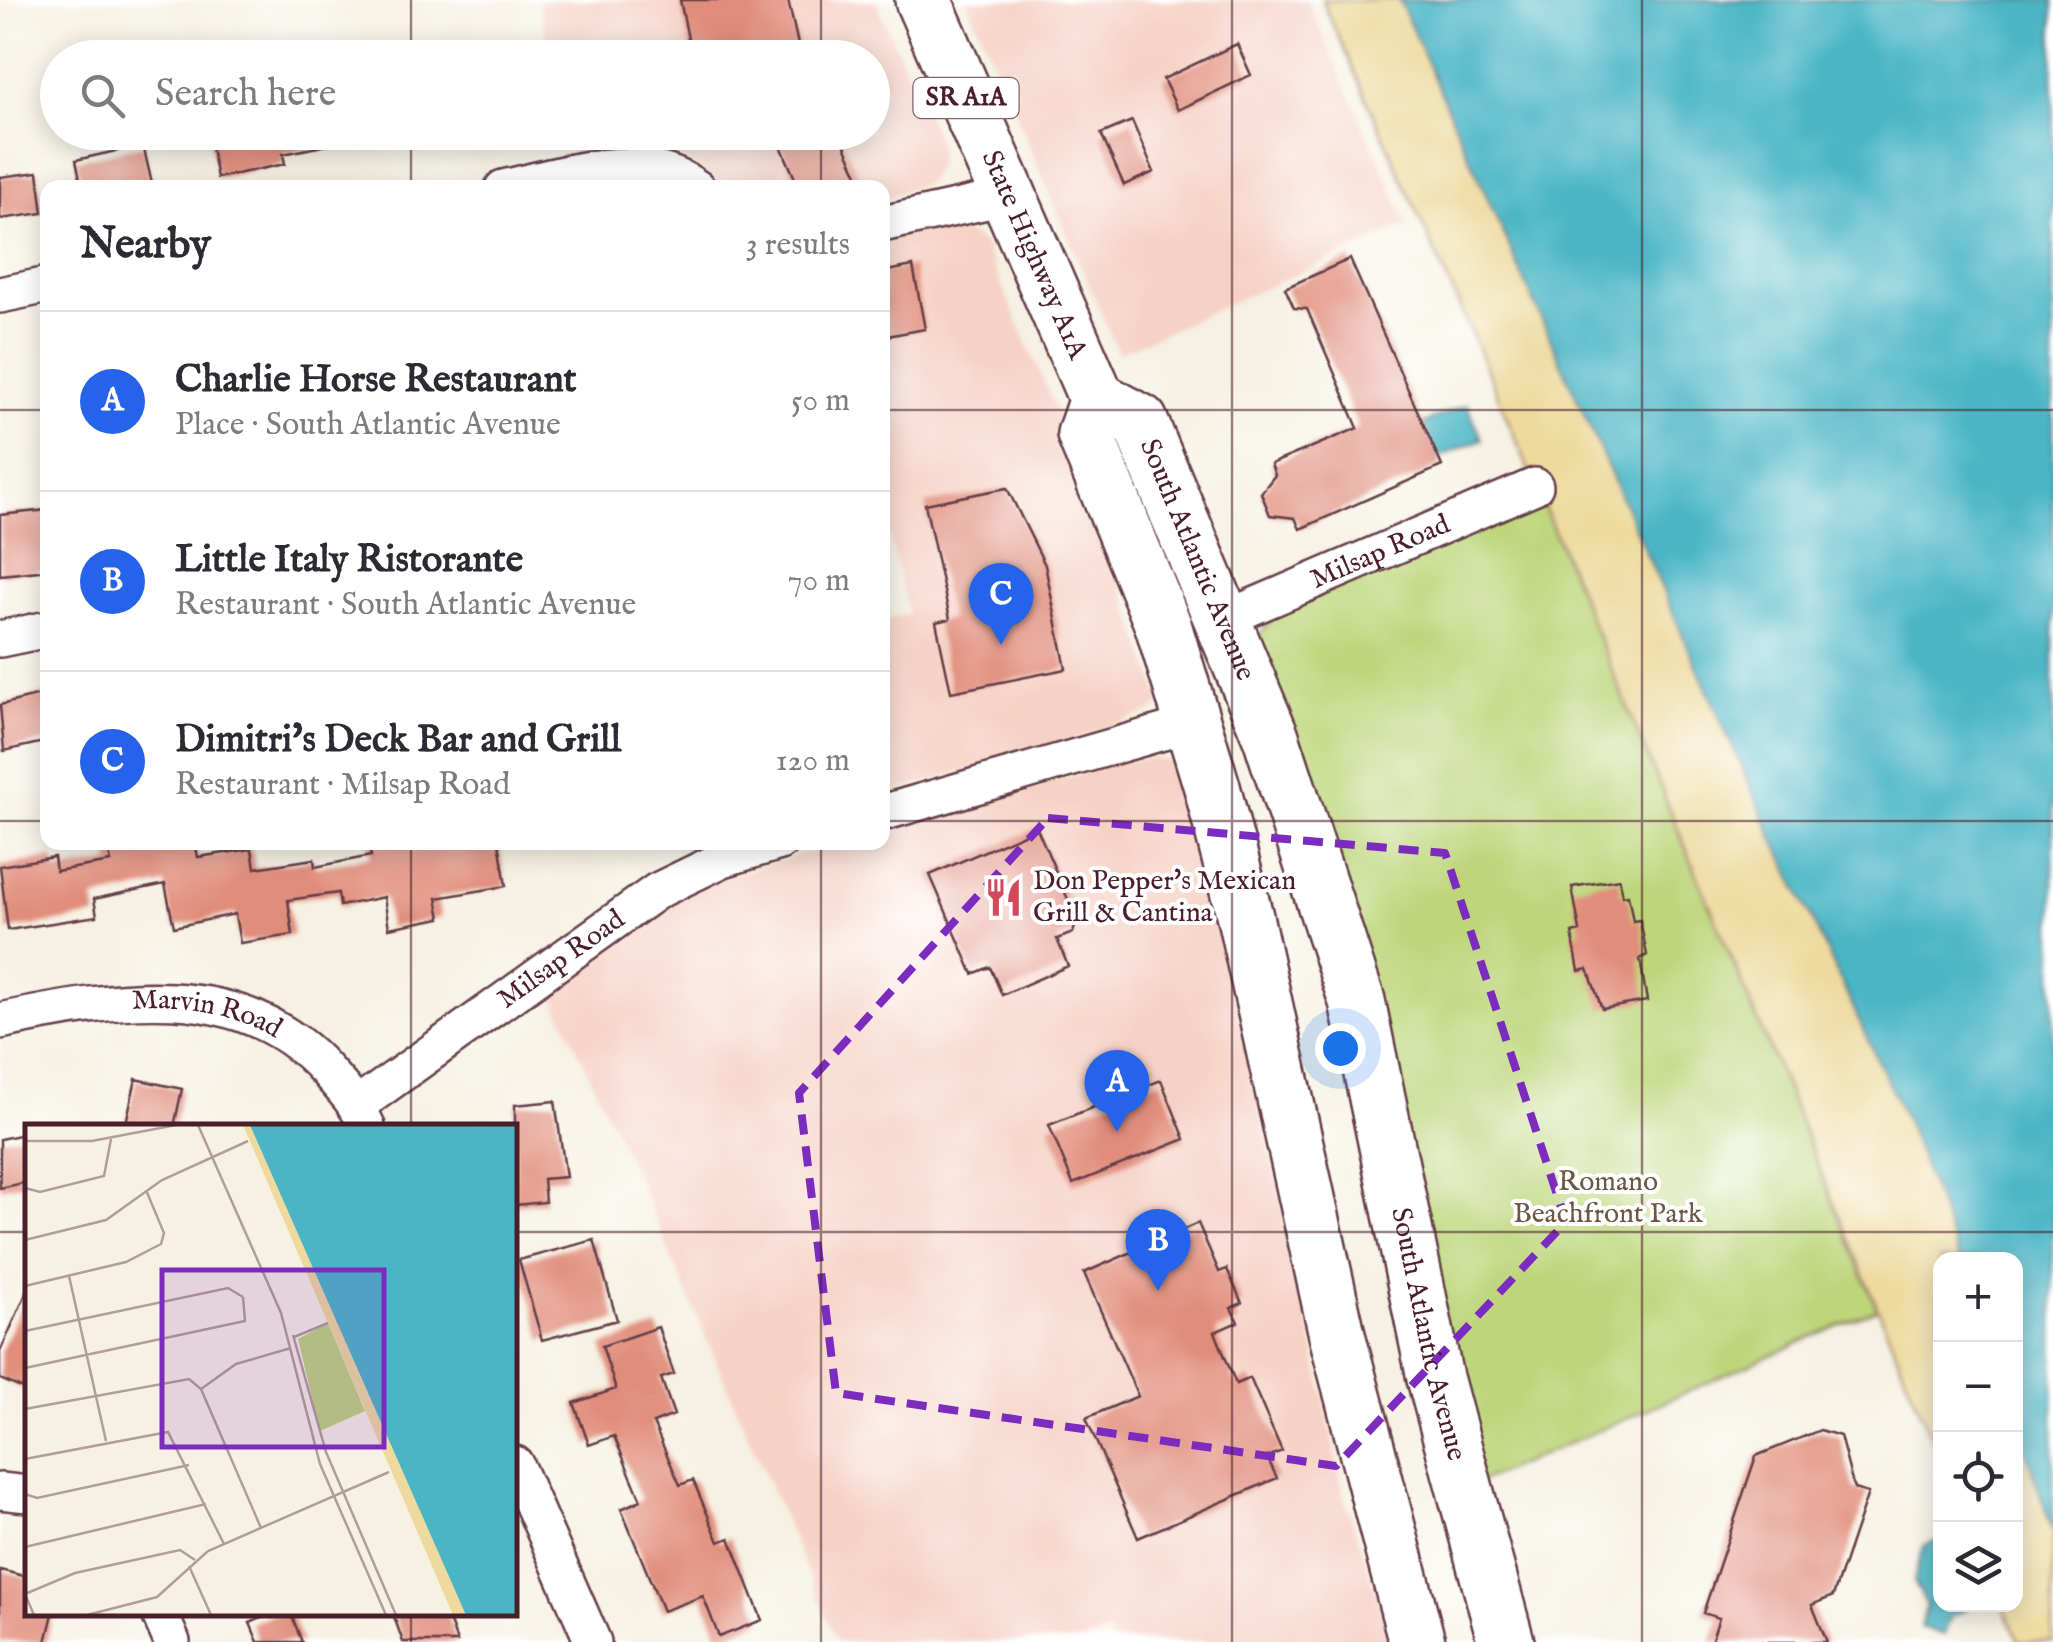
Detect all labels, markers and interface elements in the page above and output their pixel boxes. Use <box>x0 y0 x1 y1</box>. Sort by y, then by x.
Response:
search box <box>40 40 890 150</box>
icon: search <box>75 68 130 123</box>
text: Search here <box>155 71 336 119</box>
road number: SR A1A <box>914 78 1018 118</box>
street label: State Highway A1A <box>973 145 1095 366</box>
text: Nearby <box>80 219 211 272</box>
text: 3 results <box>746 225 850 266</box>
text: Charlie Horse Restaurant <box>175 357 577 405</box>
text: A <box>102 381 123 422</box>
text: 50 m <box>791 381 850 422</box>
text: Place · South Atlantic Avenue <box>175 405 561 446</box>
street label: South Atlantic Avenue <box>1132 434 1263 686</box>
street label: Milsap Road <box>1305 507 1455 597</box>
text: Little Italy Ristorante <box>175 537 523 585</box>
text: B <box>102 561 123 602</box>
text: 70 m <box>788 561 850 602</box>
pin: C <box>968 562 1034 645</box>
text: Restaurant · South Atlantic Avenue <box>175 585 636 626</box>
text: Dimitri's Deck Bar and Grill <box>175 717 621 765</box>
text: C <box>101 741 124 782</box>
text: 120 m <box>776 741 850 782</box>
text: Restaurant · Milsap Road <box>175 765 510 806</box>
place label: Don Pepper's Mexican Grill & Cantina <box>1033 864 1296 931</box>
restaurant icon: Don Pepper's Mexican Grill & Cantina <box>982 876 1024 918</box>
street label: Milsap Road <box>491 902 632 1017</box>
street label: Marvin Road <box>131 983 288 1046</box>
your location <box>1315 1023 1366 1074</box>
pin: A <box>1084 1050 1150 1132</box>
inset map <box>25 1124 518 1617</box>
park label: Romano Beachfront Park <box>1513 1165 1704 1232</box>
street label: South Atlantic Avenue <box>1383 1204 1474 1464</box>
pin: B <box>1126 1208 1190 1291</box>
map controls <box>1933 1252 2023 1612</box>
button: + <box>1933 1252 2023 1342</box>
button: − <box>1933 1342 2023 1432</box>
button: locate <box>1933 1432 2023 1522</box>
button: layers <box>1933 1522 2023 1612</box>

